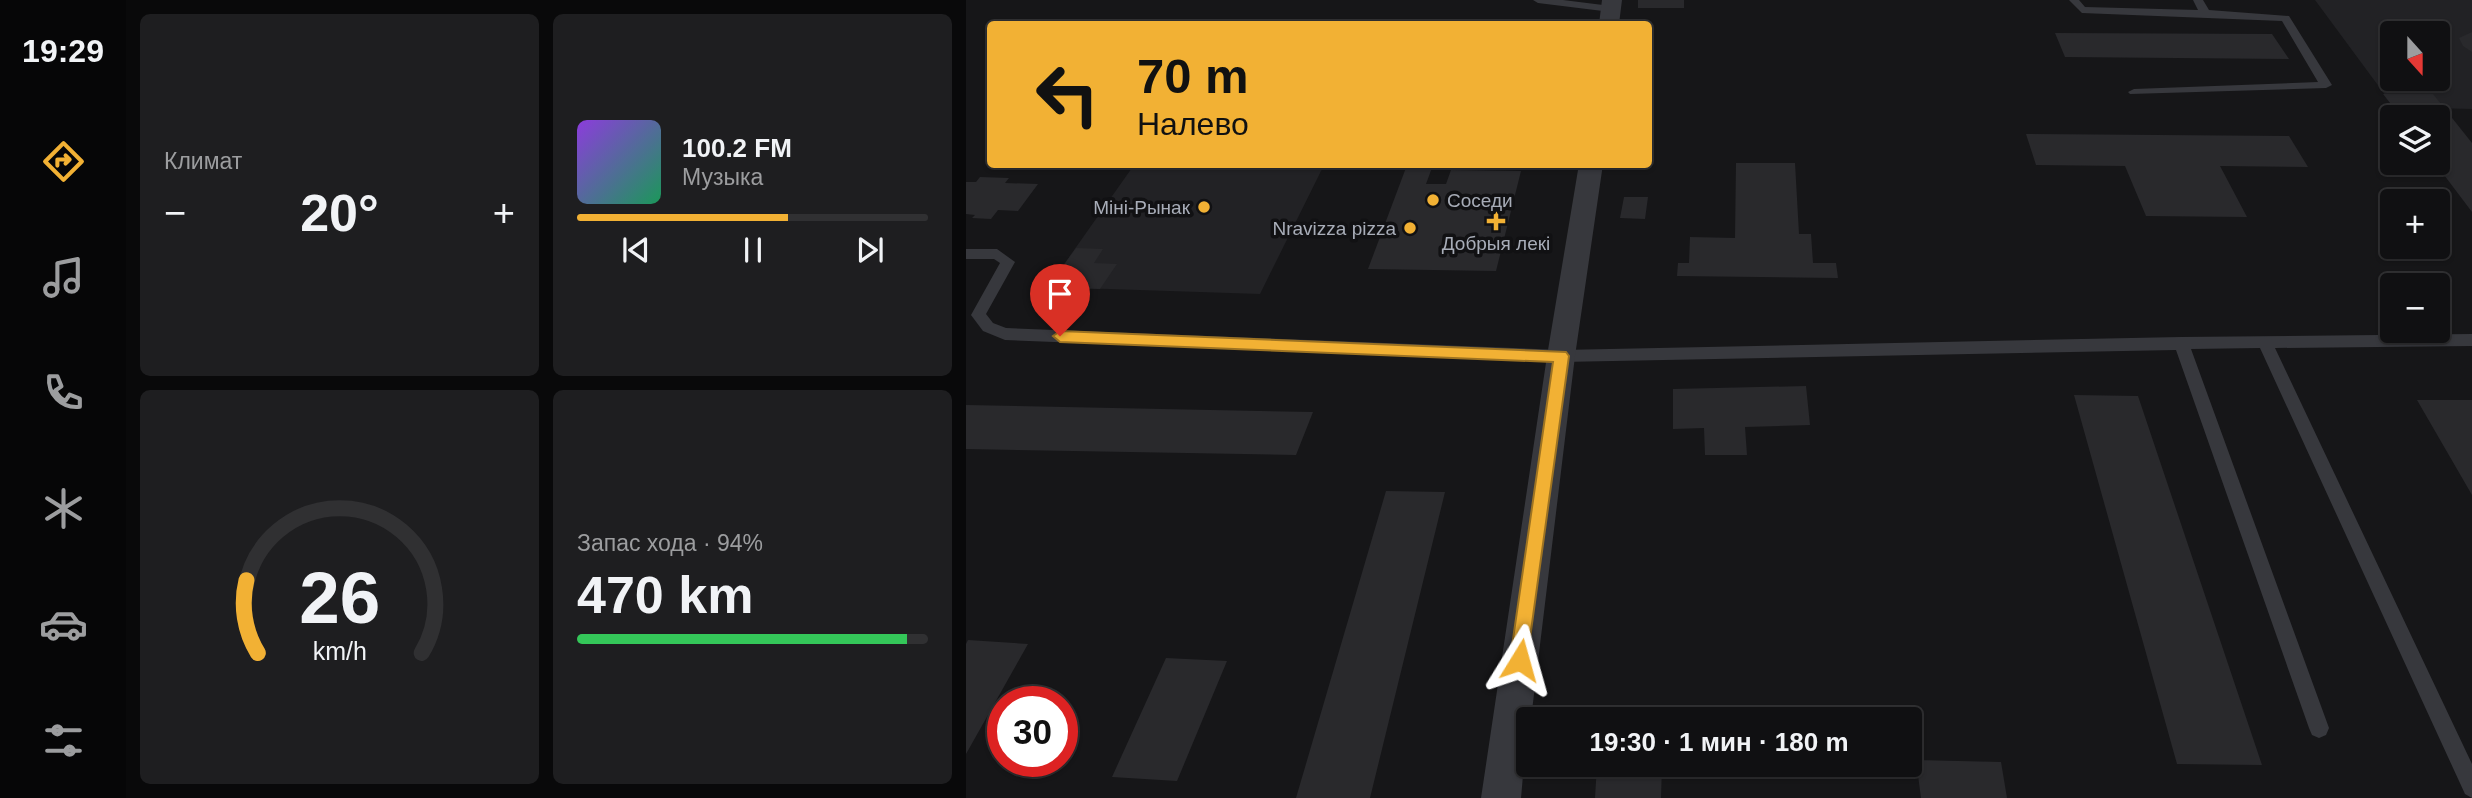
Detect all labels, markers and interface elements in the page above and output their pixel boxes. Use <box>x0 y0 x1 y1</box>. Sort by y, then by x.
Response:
north arrow <box>2380 21 2450 91</box>
map controls <box>2380 21 2450 343</box>
text: 19:29 <box>22 33 104 69</box>
icon: left <box>1022 49 1113 140</box>
text: 70 m <box>1137 49 1249 103</box>
button: layers <box>2380 105 2450 175</box>
text: Налево <box>1137 106 1249 142</box>
text: 100.2 FM <box>682 133 792 163</box>
icon: directions <box>39 137 88 186</box>
text: Климат <box>164 148 242 174</box>
text: Музыка <box>682 164 763 190</box>
text: 20° <box>300 184 379 242</box>
button: + <box>2380 189 2450 259</box>
place label: Соседи <box>1447 190 1513 211</box>
text: − <box>164 192 186 234</box>
text: + <box>493 192 515 234</box>
marker: Соседи <box>1425 192 1441 208</box>
place label: Міні-Рынак <box>1093 197 1191 218</box>
marker: Міні-Рынак <box>1196 199 1212 215</box>
marker: Добрыя лекі <box>1488 213 1504 229</box>
place label: Nravizza pizza <box>1272 218 1396 239</box>
marker: Nravizza pizza <box>1402 220 1418 236</box>
icon: previous <box>617 231 655 269</box>
icon: pause <box>734 231 772 269</box>
icon: next <box>851 231 889 269</box>
place label: Добрыя лекі <box>1442 233 1550 254</box>
icon: music <box>39 253 88 302</box>
pin <box>1030 264 1090 336</box>
button: − <box>2380 273 2450 343</box>
icon: arrive <box>1041 275 1079 313</box>
icon: phone <box>39 368 88 417</box>
icon: climate <box>39 484 88 533</box>
text: Запас хода · 94% <box>577 530 763 556</box>
text: 26 <box>299 557 380 638</box>
text: 470 km <box>577 566 753 624</box>
icon: car <box>39 600 88 649</box>
position arrow <box>1483 623 1557 697</box>
text: km/h <box>312 637 367 665</box>
speed limit sign: 30 <box>987 686 1078 777</box>
icon: filters <box>39 716 88 765</box>
text: 19:30 · 1 мин · 180 m <box>1589 727 1849 757</box>

